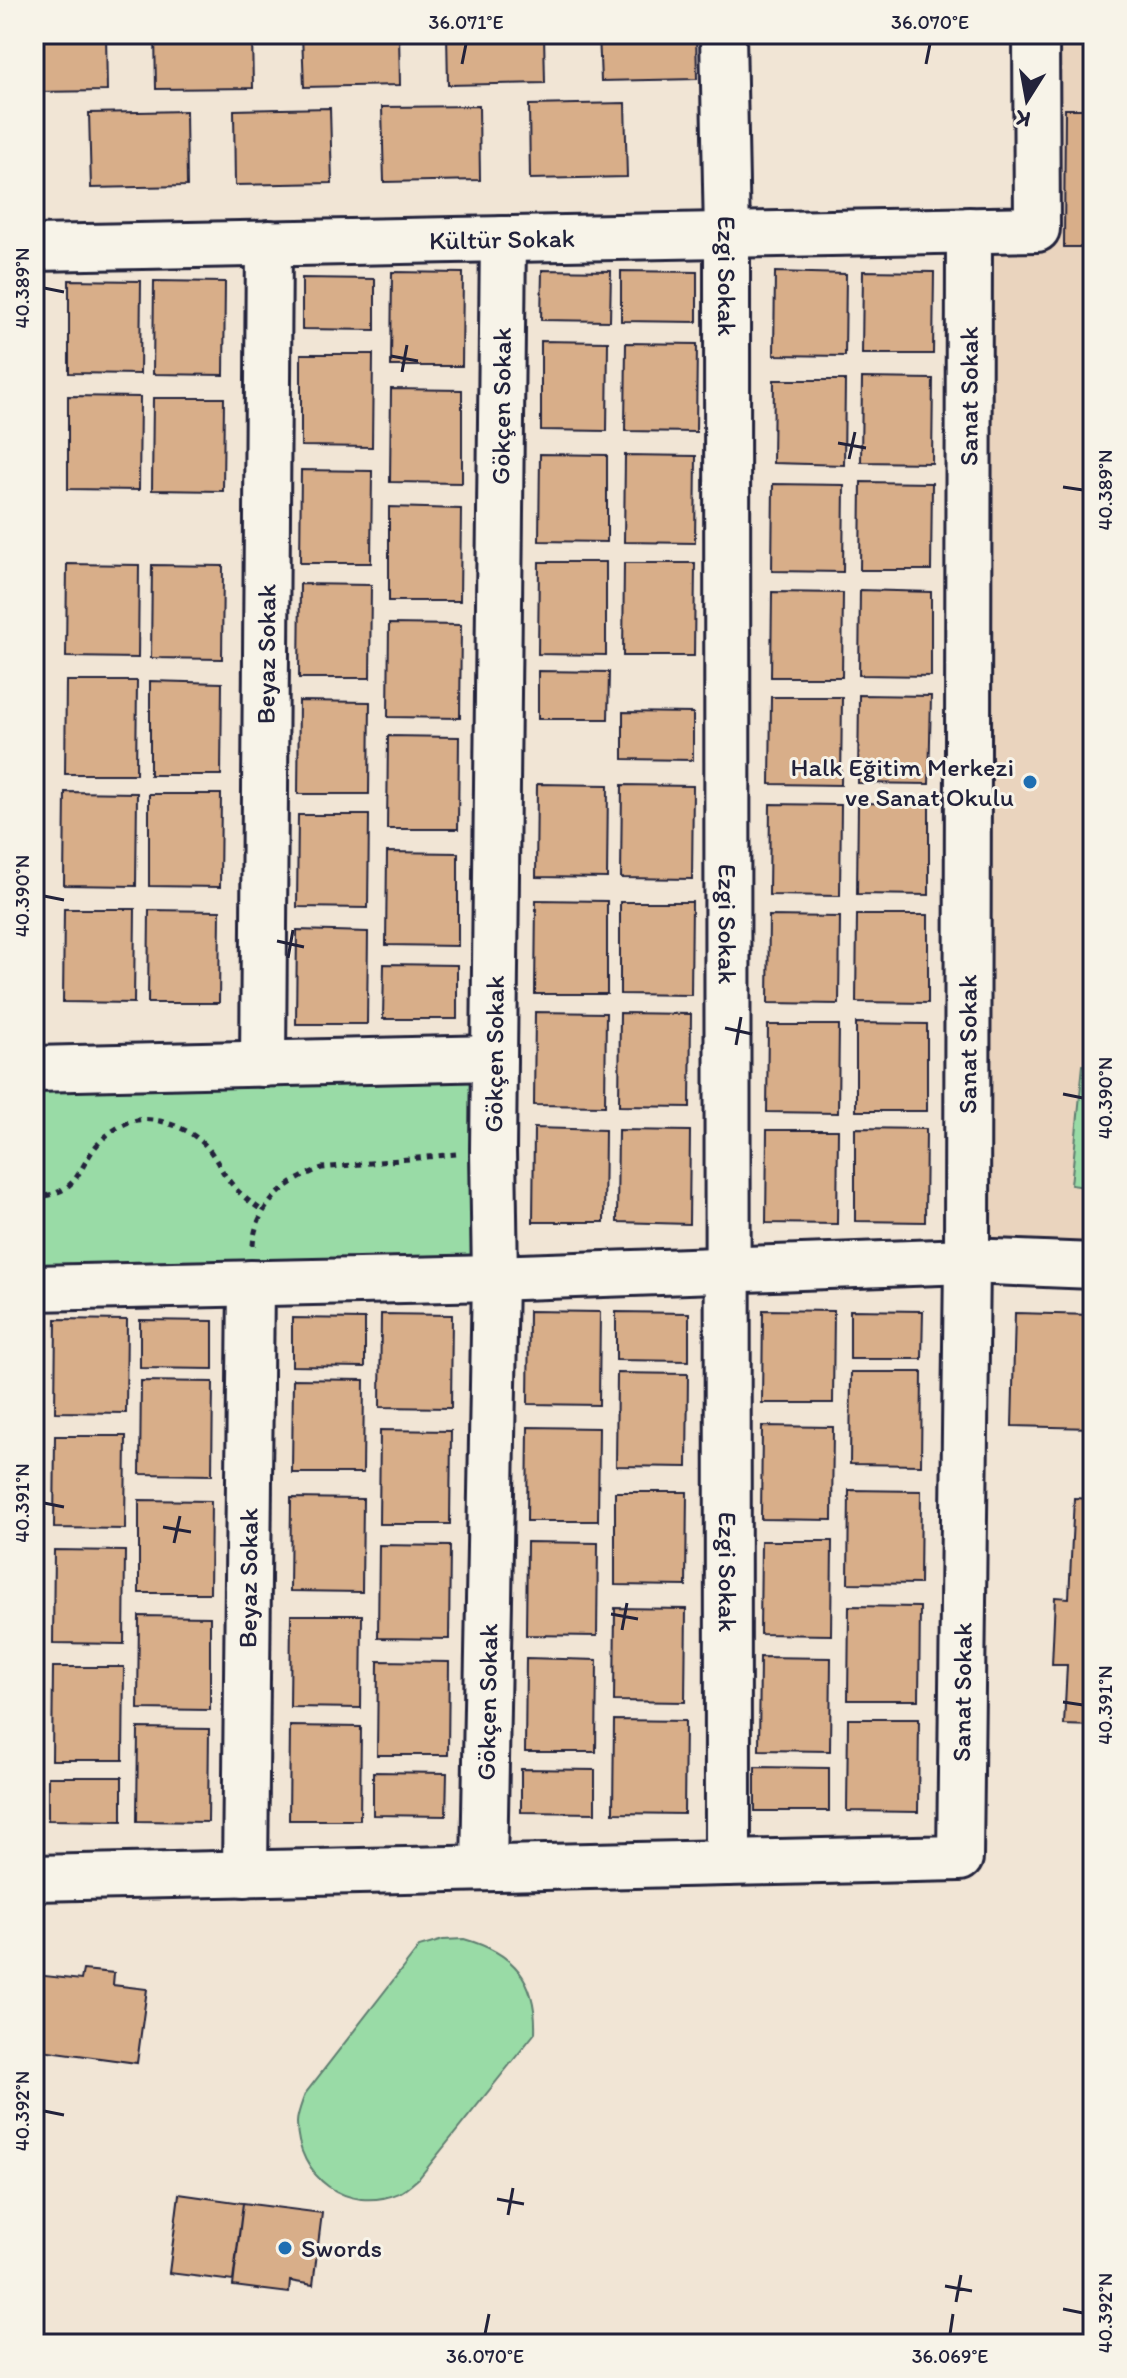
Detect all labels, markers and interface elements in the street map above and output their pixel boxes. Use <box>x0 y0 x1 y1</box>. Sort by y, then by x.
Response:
text: 36.071°E <box>429 10 503 34</box>
text: 36.070°E <box>891 10 969 34</box>
north arrow <box>987 60 1067 140</box>
text: K <box>1013 104 1033 134</box>
street label: Ezgi Sokak <box>711 215 743 337</box>
street label: Kültür Sokak <box>429 222 575 257</box>
text: 40.389°N <box>10 248 34 328</box>
street label: Sanat Sokak <box>953 326 985 466</box>
street label: Gökçen Sokak <box>484 327 518 485</box>
text: 40.389°N <box>1093 450 1117 530</box>
street label: Beyaz Sokak <box>249 583 283 724</box>
place label: Halk Eğitim Merkezi ve Sanat Okulu <box>790 751 1014 813</box>
marker: Halk Eğitim Merkezi ve Sanat Okulu <box>1021 773 1039 791</box>
text: 40.390°N <box>10 855 34 937</box>
street label: Ezgi Sokak <box>711 864 743 985</box>
street label: Sanat Sokak <box>951 974 984 1114</box>
street label: Gökçen Sokak <box>477 975 511 1133</box>
text: 40.390°N <box>1093 1057 1117 1139</box>
text: 40.391°N <box>10 1463 34 1543</box>
street label: Beyaz Sokak <box>231 1507 265 1648</box>
street label: Ezgi Sokak <box>712 1512 744 1633</box>
street label: Sanat Sokak <box>945 1622 979 1762</box>
street label: Gökçen Sokak <box>470 1623 505 1781</box>
text: 40.391°N <box>1093 1665 1117 1745</box>
text: 40.392°N <box>10 2071 34 2151</box>
place label: Swords <box>301 2232 382 2264</box>
marker: Swords <box>276 2239 294 2257</box>
text: 40.392°N <box>1093 2273 1117 2353</box>
text: 36.070°E <box>446 2344 524 2368</box>
text: 36.069°E <box>912 2344 988 2368</box>

